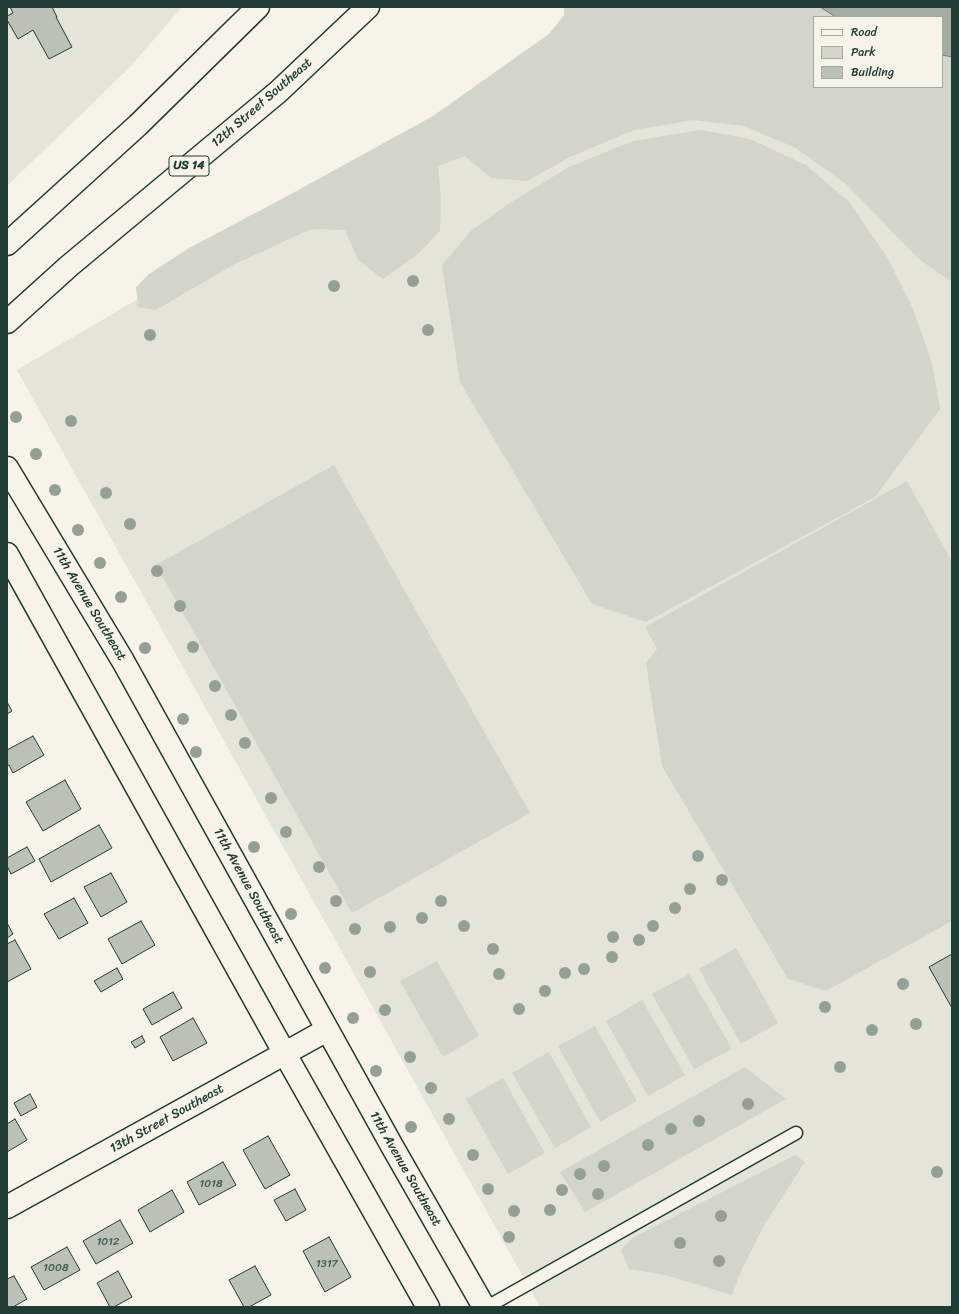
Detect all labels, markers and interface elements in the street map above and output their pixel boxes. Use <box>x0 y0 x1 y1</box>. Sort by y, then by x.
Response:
legend <box>813 16 943 88</box>
text: Road <box>851 21 877 43</box>
text: Park <box>851 41 876 63</box>
street label: 12th Street Southeast <box>209 55 315 151</box>
text: Building <box>851 61 894 83</box>
road number: US 14 <box>169 156 209 176</box>
street label: 11th Avenue Southeast <box>49 544 129 664</box>
street label: 11th Avenue Southeast <box>210 825 286 947</box>
street label: 13th Street Southeast <box>107 1081 227 1157</box>
street label: 11th Avenue Southeast <box>366 1109 444 1229</box>
house number: 1018 <box>199 1177 223 1191</box>
house number: 1012 <box>97 1235 119 1249</box>
house number: 1317 <box>316 1257 338 1271</box>
house number: 1008 <box>43 1261 69 1275</box>

